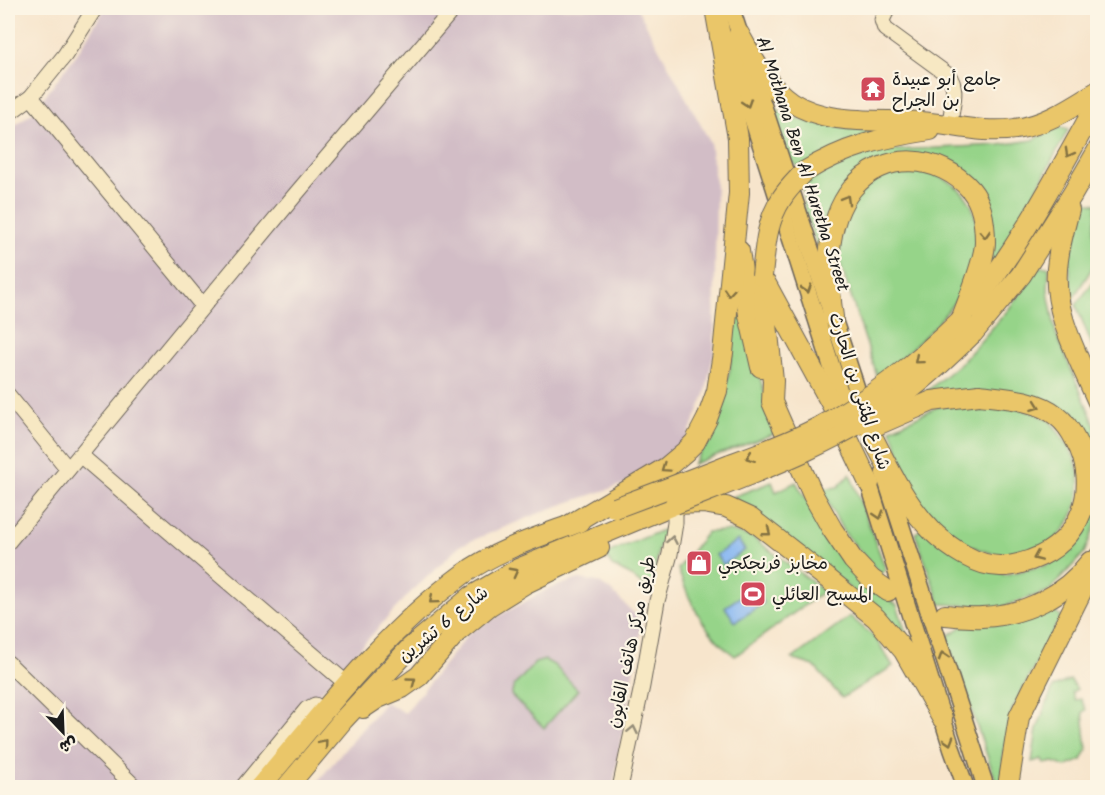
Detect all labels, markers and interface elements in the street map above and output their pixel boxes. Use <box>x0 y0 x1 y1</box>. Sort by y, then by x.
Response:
street label: Al Mothana Ben Al Haretha Street <box>747 33 857 297</box>
place label: جامع أبو عبيدة بن الجراح <box>892 66 1001 116</box>
temple icon: جامع أبو عبيدة بن الجراح <box>858 74 888 104</box>
one-way arrow <box>740 97 752 108</box>
one-way arrow <box>1065 147 1076 157</box>
one-way arrow <box>839 194 851 205</box>
one-way arrow <box>978 230 991 239</box>
one-way arrow <box>799 283 812 294</box>
one-way arrow <box>723 287 736 297</box>
street label: شارع المثنى بن الحارث <box>819 309 898 474</box>
one-way arrow <box>914 353 925 364</box>
one-way arrow <box>1030 399 1041 412</box>
one-way arrow <box>745 450 756 462</box>
one-way arrow <box>660 460 671 471</box>
one-way arrow <box>872 509 884 520</box>
one-way arrow <box>761 525 772 536</box>
one-way arrow <box>666 535 678 544</box>
shop icon: مخابز فرنجكجي <box>684 548 714 578</box>
place label: مخابز فرنجكجي <box>718 550 828 579</box>
one-way arrow <box>1032 550 1043 562</box>
street label: طريق مركز هاتف القابون <box>600 553 665 731</box>
one-way arrow <box>508 568 519 579</box>
street label: شارع 6 تشرين <box>392 579 496 671</box>
sports icon: المسبح العائلي <box>738 579 768 609</box>
place label: المسبح العائلي <box>772 581 872 610</box>
one-way arrow <box>429 593 440 604</box>
one-way arrow <box>938 651 951 662</box>
one-way arrow <box>405 677 416 688</box>
north arrow <box>33 702 93 762</box>
one-way arrow <box>625 726 638 736</box>
text: ش <box>55 729 81 759</box>
one-way arrow <box>942 735 955 746</box>
one-way arrow <box>317 739 328 750</box>

